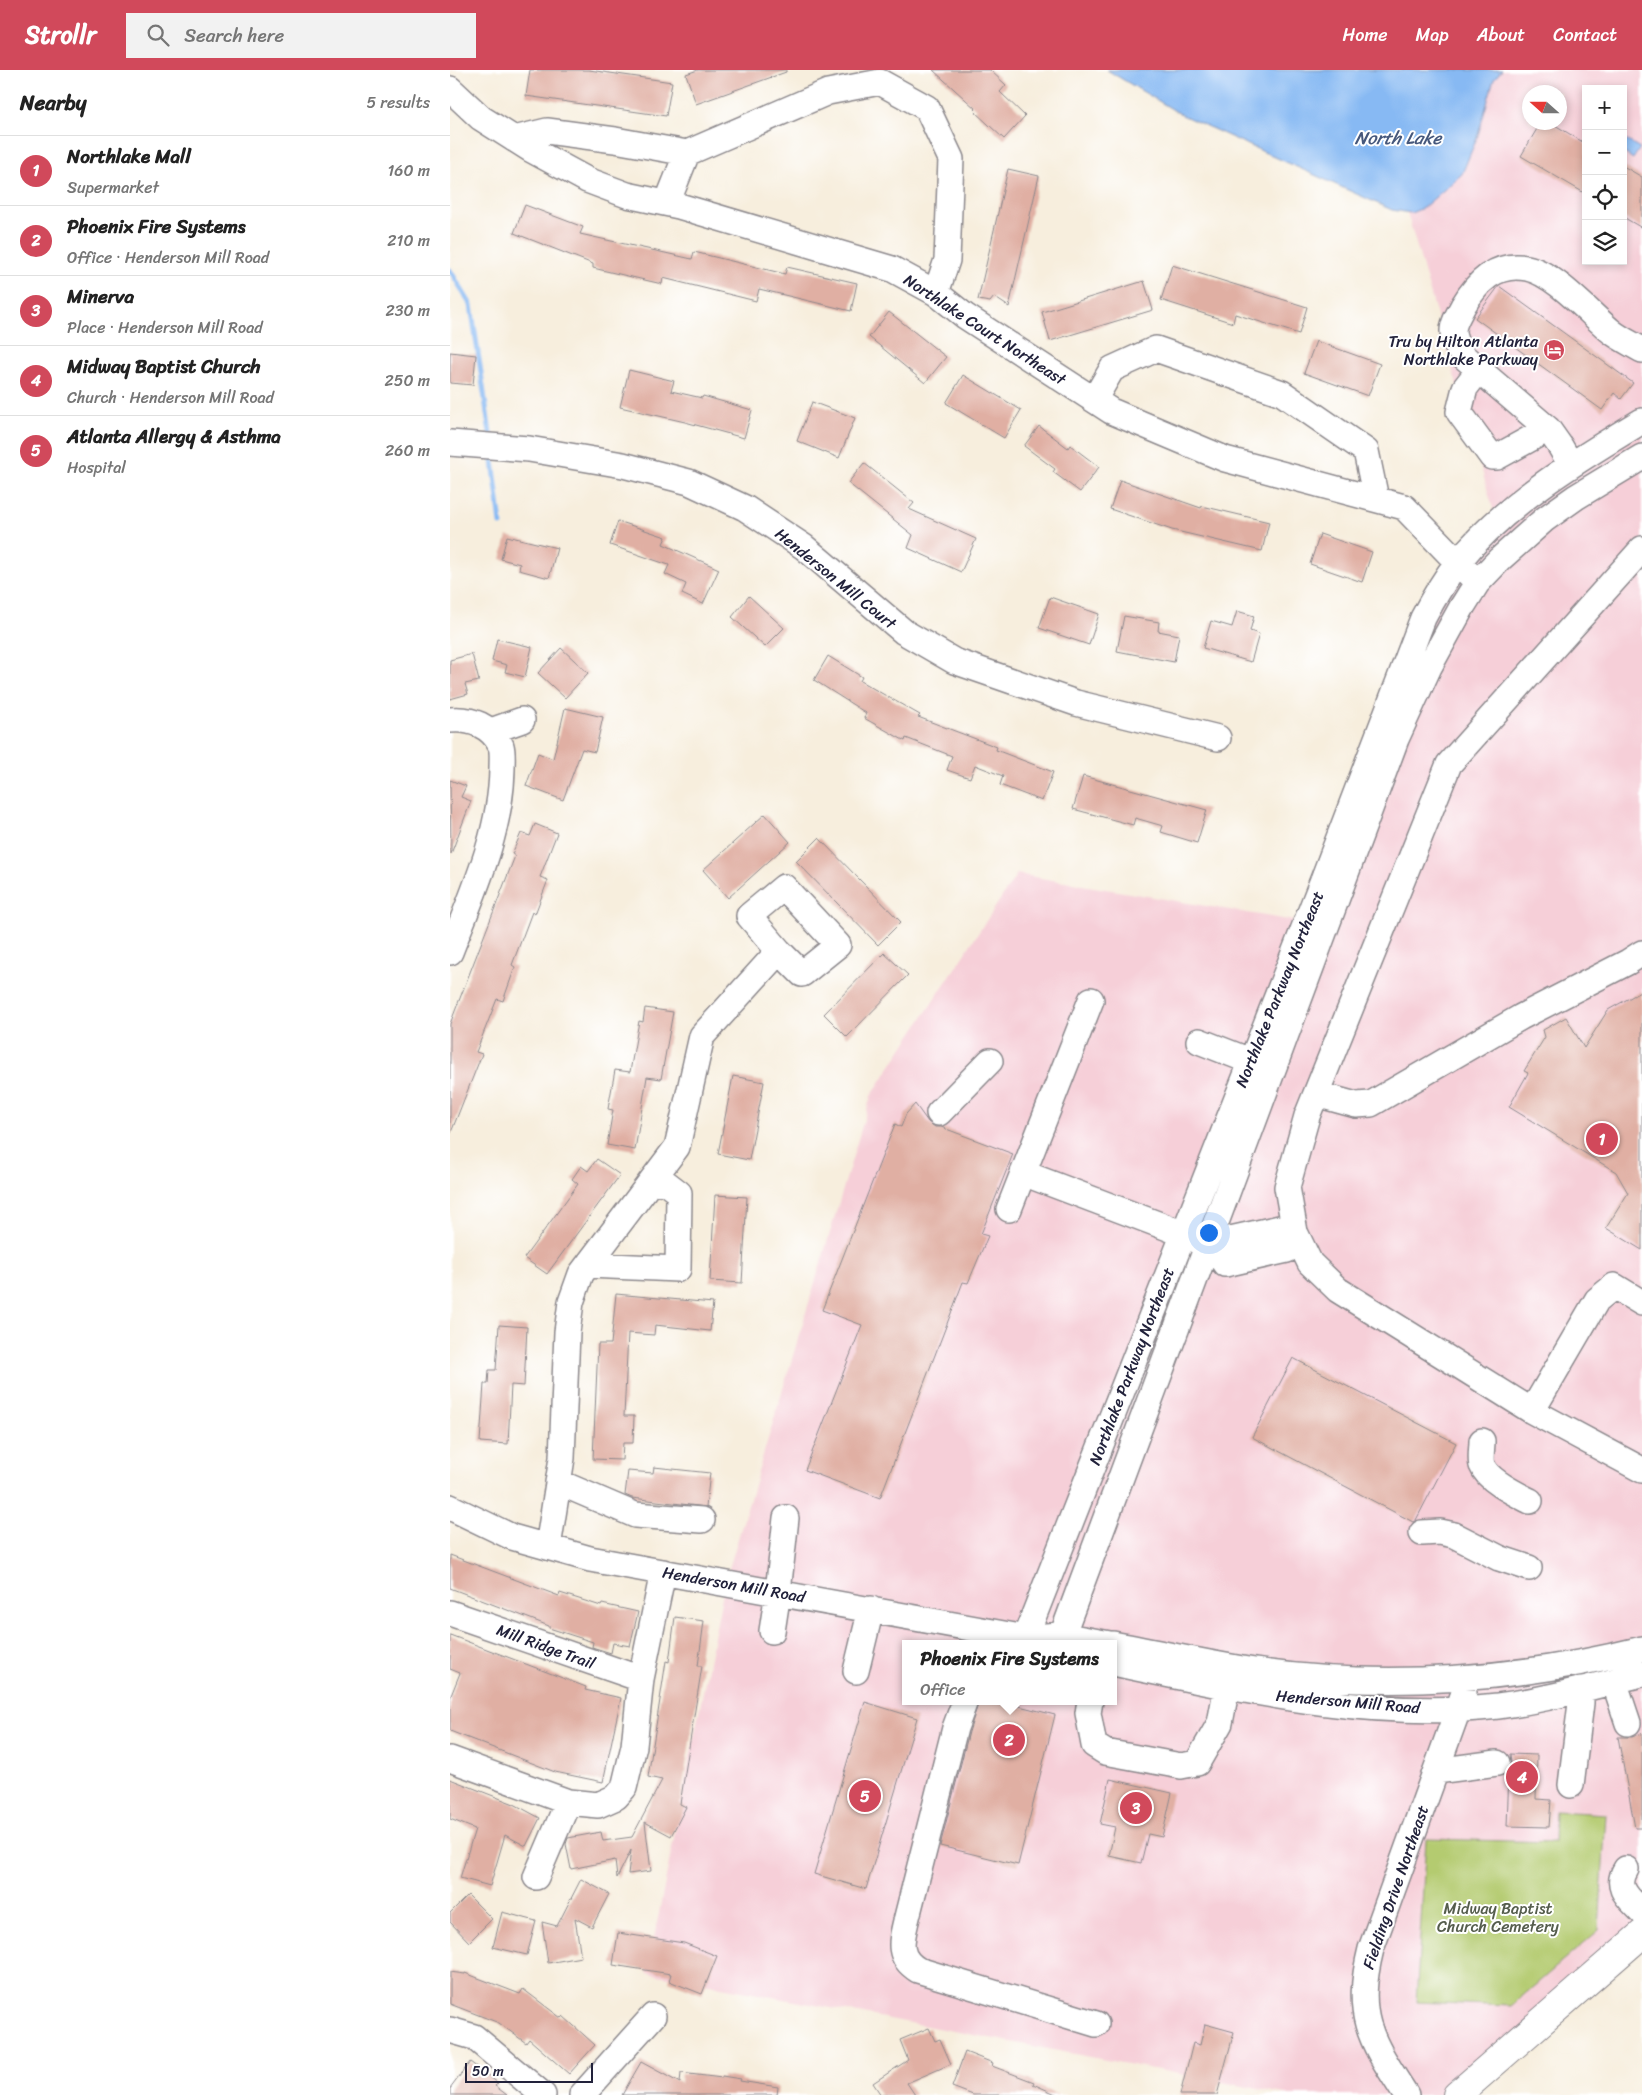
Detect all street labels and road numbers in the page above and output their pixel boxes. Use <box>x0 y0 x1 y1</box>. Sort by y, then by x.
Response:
street label: Northlake Court Northeast <box>898 266 1072 393</box>
street label: Henderson Mill Court <box>768 520 903 637</box>
street label: Northlake Parkway Northeast <box>1227 886 1332 1092</box>
street label: Northlake Parkway Northeast <box>1080 1263 1183 1469</box>
street label: Henderson Mill Road <box>660 1558 809 1612</box>
street label: Mill Ridge Trail <box>492 1615 600 1678</box>
street label: Henderson Mill Road <box>1275 1681 1423 1722</box>
street label: Fielding Drive Northeast <box>1354 1801 1437 1973</box>

